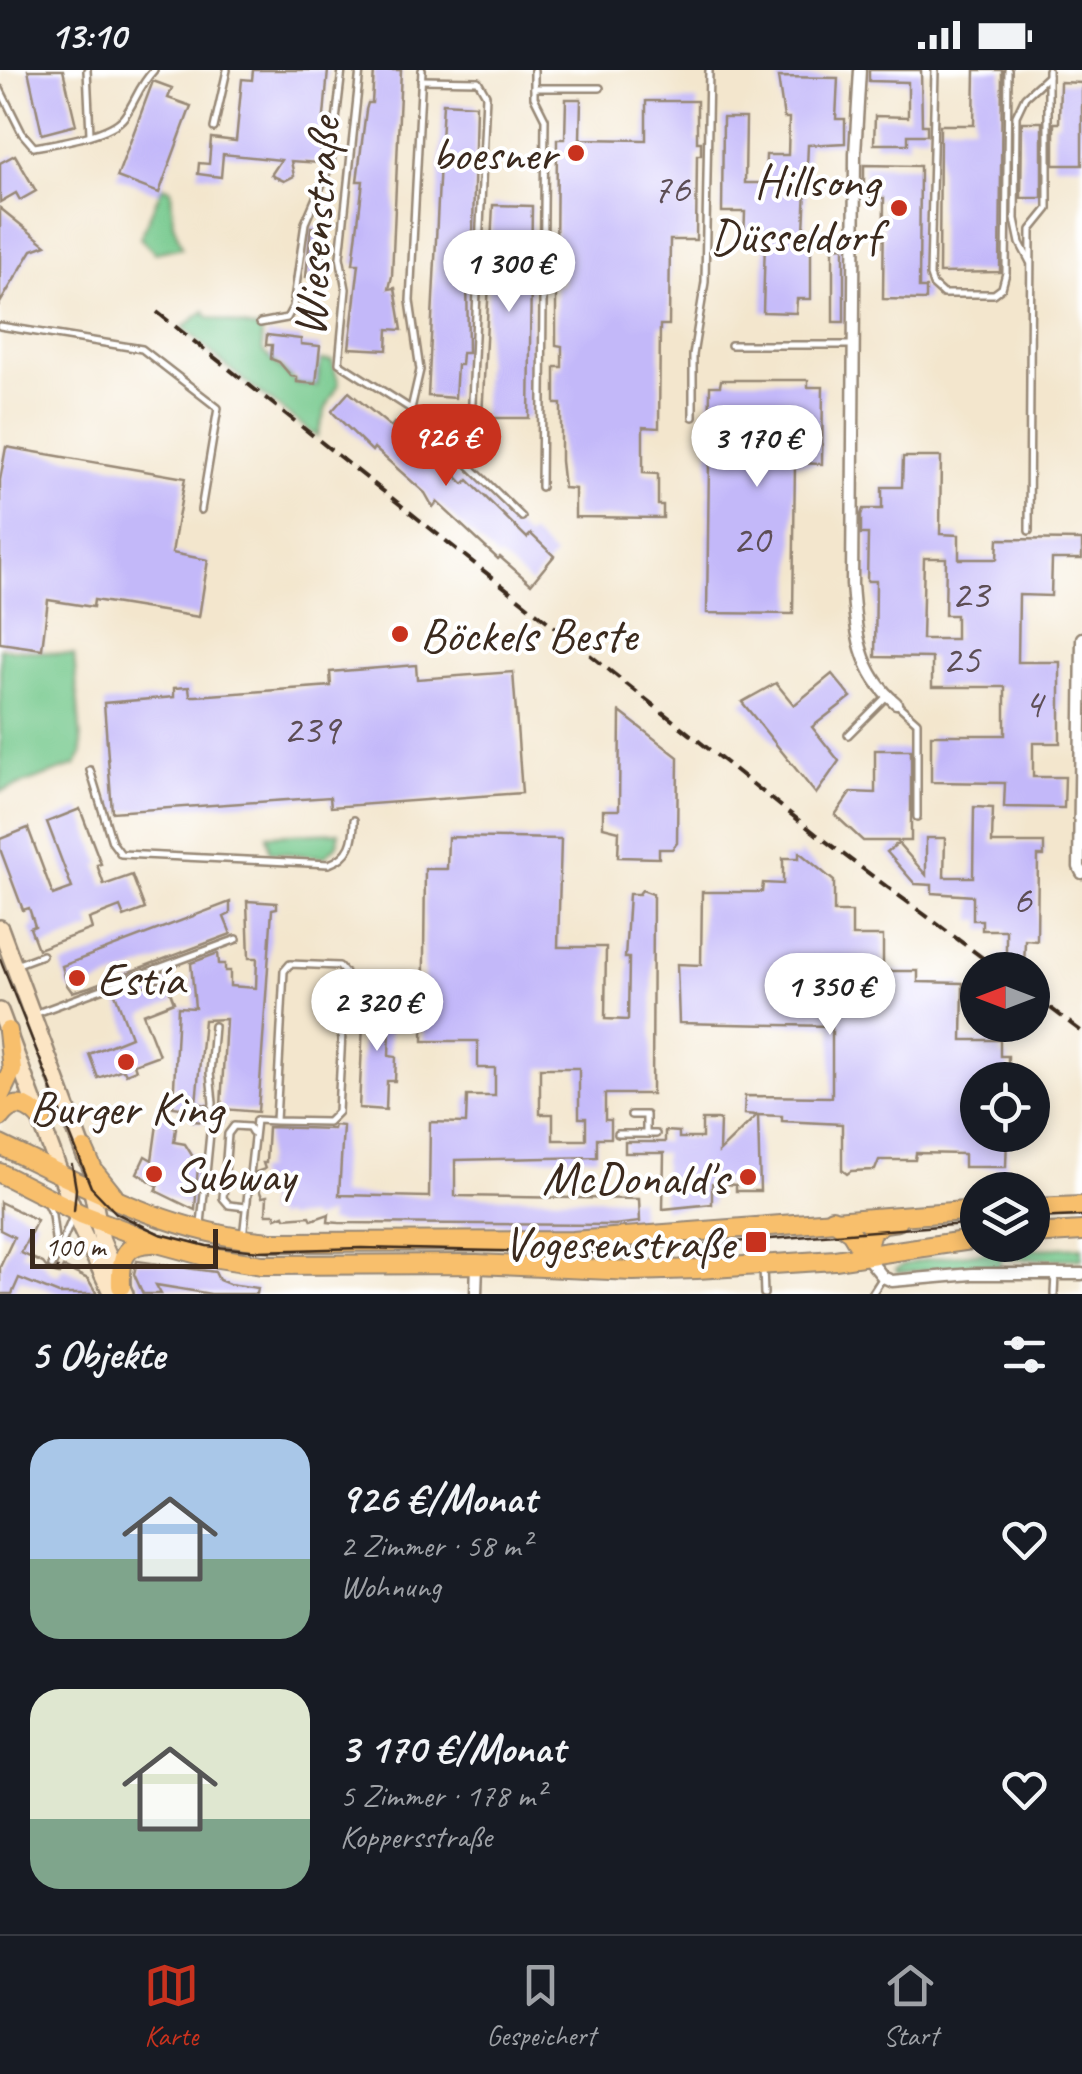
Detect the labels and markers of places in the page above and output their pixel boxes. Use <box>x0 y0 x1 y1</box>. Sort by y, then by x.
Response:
place label: boesner <box>432 124 561 184</box>
marker: boesner <box>565 142 587 164</box>
place label: Hillsong Düsseldorf <box>710 151 890 266</box>
marker: Hillsong Düsseldorf <box>888 197 910 219</box>
pin: 1 300 € <box>417 230 601 315</box>
pin: 926 € <box>376 404 516 489</box>
pin: 3 170 € <box>665 405 849 490</box>
place label: Böckels Beste <box>420 605 640 665</box>
marker: Böckels Beste <box>389 623 411 645</box>
place label: Estía <box>97 949 188 1009</box>
pin: 1 350 € <box>738 953 922 1038</box>
marker: Estía <box>66 967 88 989</box>
pin: 2 320 € <box>285 969 469 1054</box>
marker: Burger King <box>115 1051 137 1073</box>
place label: Burger King <box>29 1078 226 1138</box>
place label: Subway <box>174 1145 299 1205</box>
place label: McDonald's <box>542 1148 733 1208</box>
marker: Subway <box>143 1163 165 1185</box>
marker: McDonald's <box>737 1166 759 1188</box>
place label: Vogesenstraße <box>504 1213 737 1273</box>
marker: Vogesenstraße <box>743 1229 769 1255</box>

